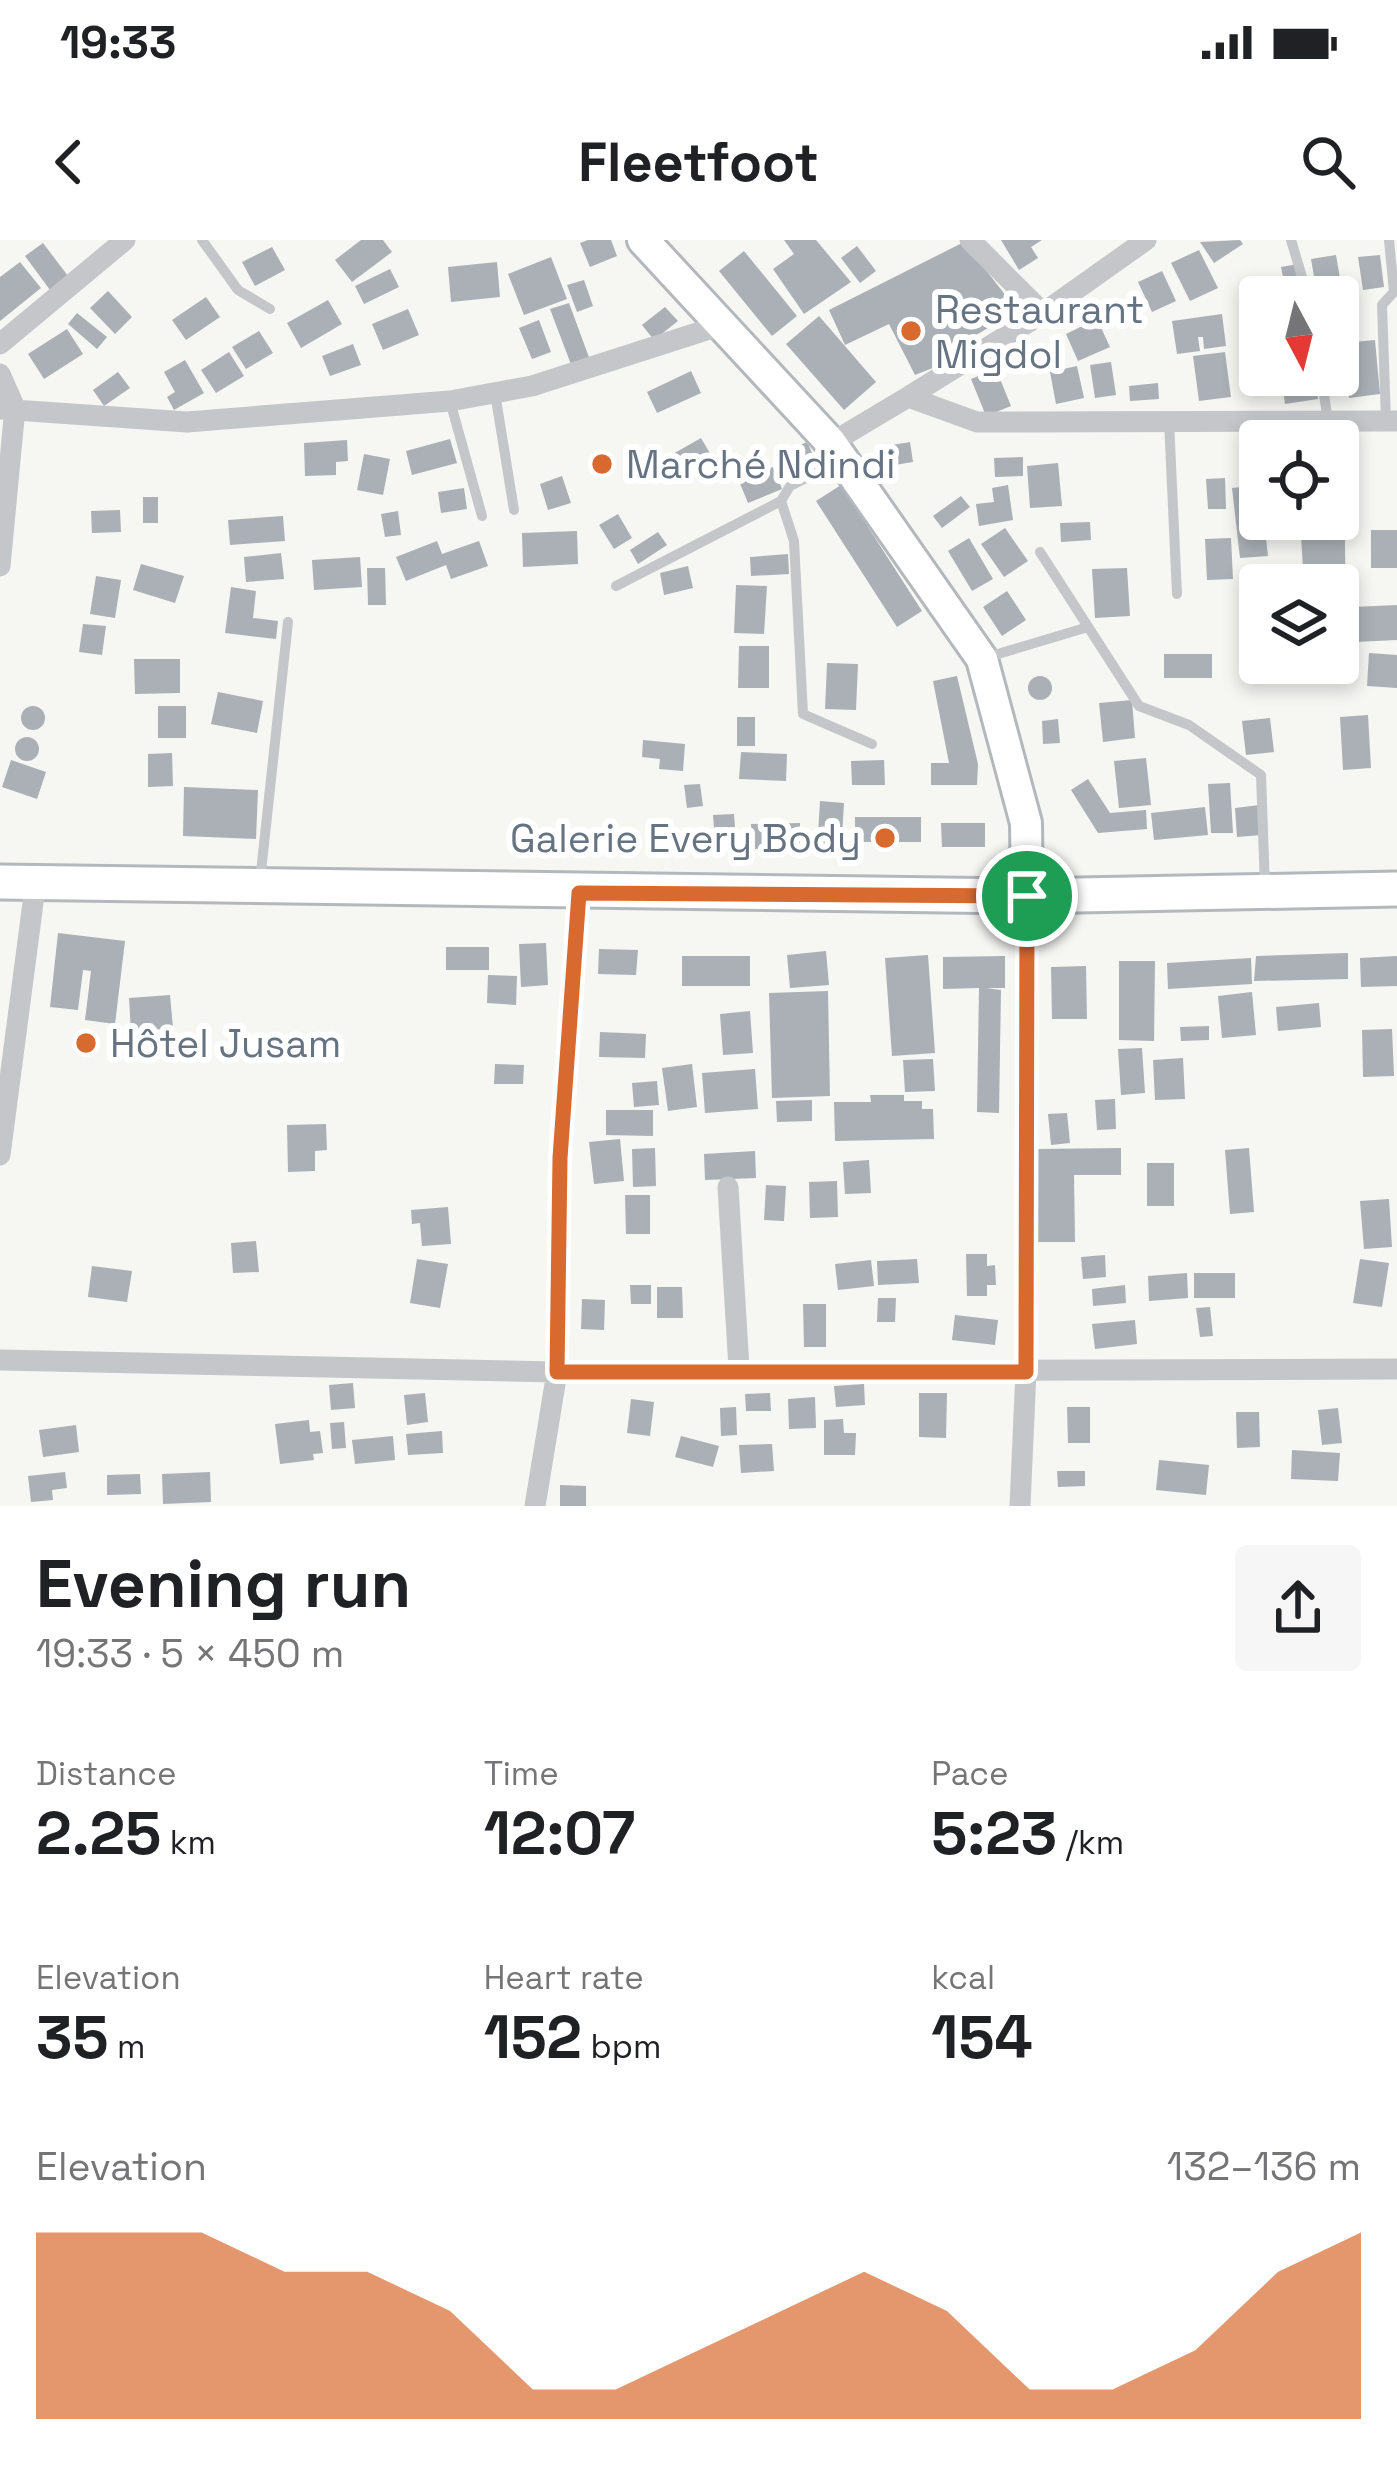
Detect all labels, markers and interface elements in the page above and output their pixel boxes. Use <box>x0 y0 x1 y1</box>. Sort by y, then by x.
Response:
text: 19:33 <box>60 14 176 71</box>
text: Fleetfoot <box>578 128 819 197</box>
icon: back <box>36 129 102 195</box>
icon: search <box>1295 129 1361 195</box>
north arrow <box>1239 276 1359 396</box>
map controls <box>1239 276 1359 684</box>
place label: Restaurant Migdol <box>935 285 1144 379</box>
marker: Restaurant Migdol <box>898 318 924 344</box>
button: locate <box>1239 420 1359 540</box>
place label: Marché Ndindi <box>626 440 896 489</box>
marker: Marché Ndindi <box>589 451 615 477</box>
button: layers <box>1239 564 1359 684</box>
place label: Galerie Every Body <box>510 814 861 863</box>
marker: Galerie Every Body <box>872 825 898 851</box>
pin <box>976 845 1078 947</box>
icon: arrive <box>994 863 1060 929</box>
place label: Hôtel Jusam <box>110 1019 341 1068</box>
marker: Hôtel Jusam <box>73 1030 99 1056</box>
text: Evening run <box>36 1542 411 1626</box>
button: share <box>1235 1545 1361 1671</box>
text: 19:33 · 5 × 450 m <box>36 1629 344 1678</box>
text: Distance <box>36 1753 177 1795</box>
text: Time <box>484 1753 559 1795</box>
text: Pace <box>931 1753 1009 1795</box>
text: 2.25 <box>36 1795 161 1872</box>
text: 12:07 <box>484 1795 635 1872</box>
text: 5:23 <box>931 1795 1057 1872</box>
text: km <box>161 1822 216 1864</box>
text: /km <box>1057 1822 1124 1864</box>
text: Elevation <box>36 1957 181 1999</box>
text: Heart rate <box>484 1957 644 1999</box>
text: kcal <box>931 1957 995 1999</box>
text: 35 <box>36 1999 108 2076</box>
text: 152 <box>484 1999 582 2076</box>
text: 154 <box>931 1999 1033 2076</box>
text: m <box>108 2026 145 2068</box>
text: bpm <box>582 2026 661 2068</box>
text: Elevation <box>36 2142 207 2191</box>
text: 132–136 m <box>1167 2142 1361 2191</box>

